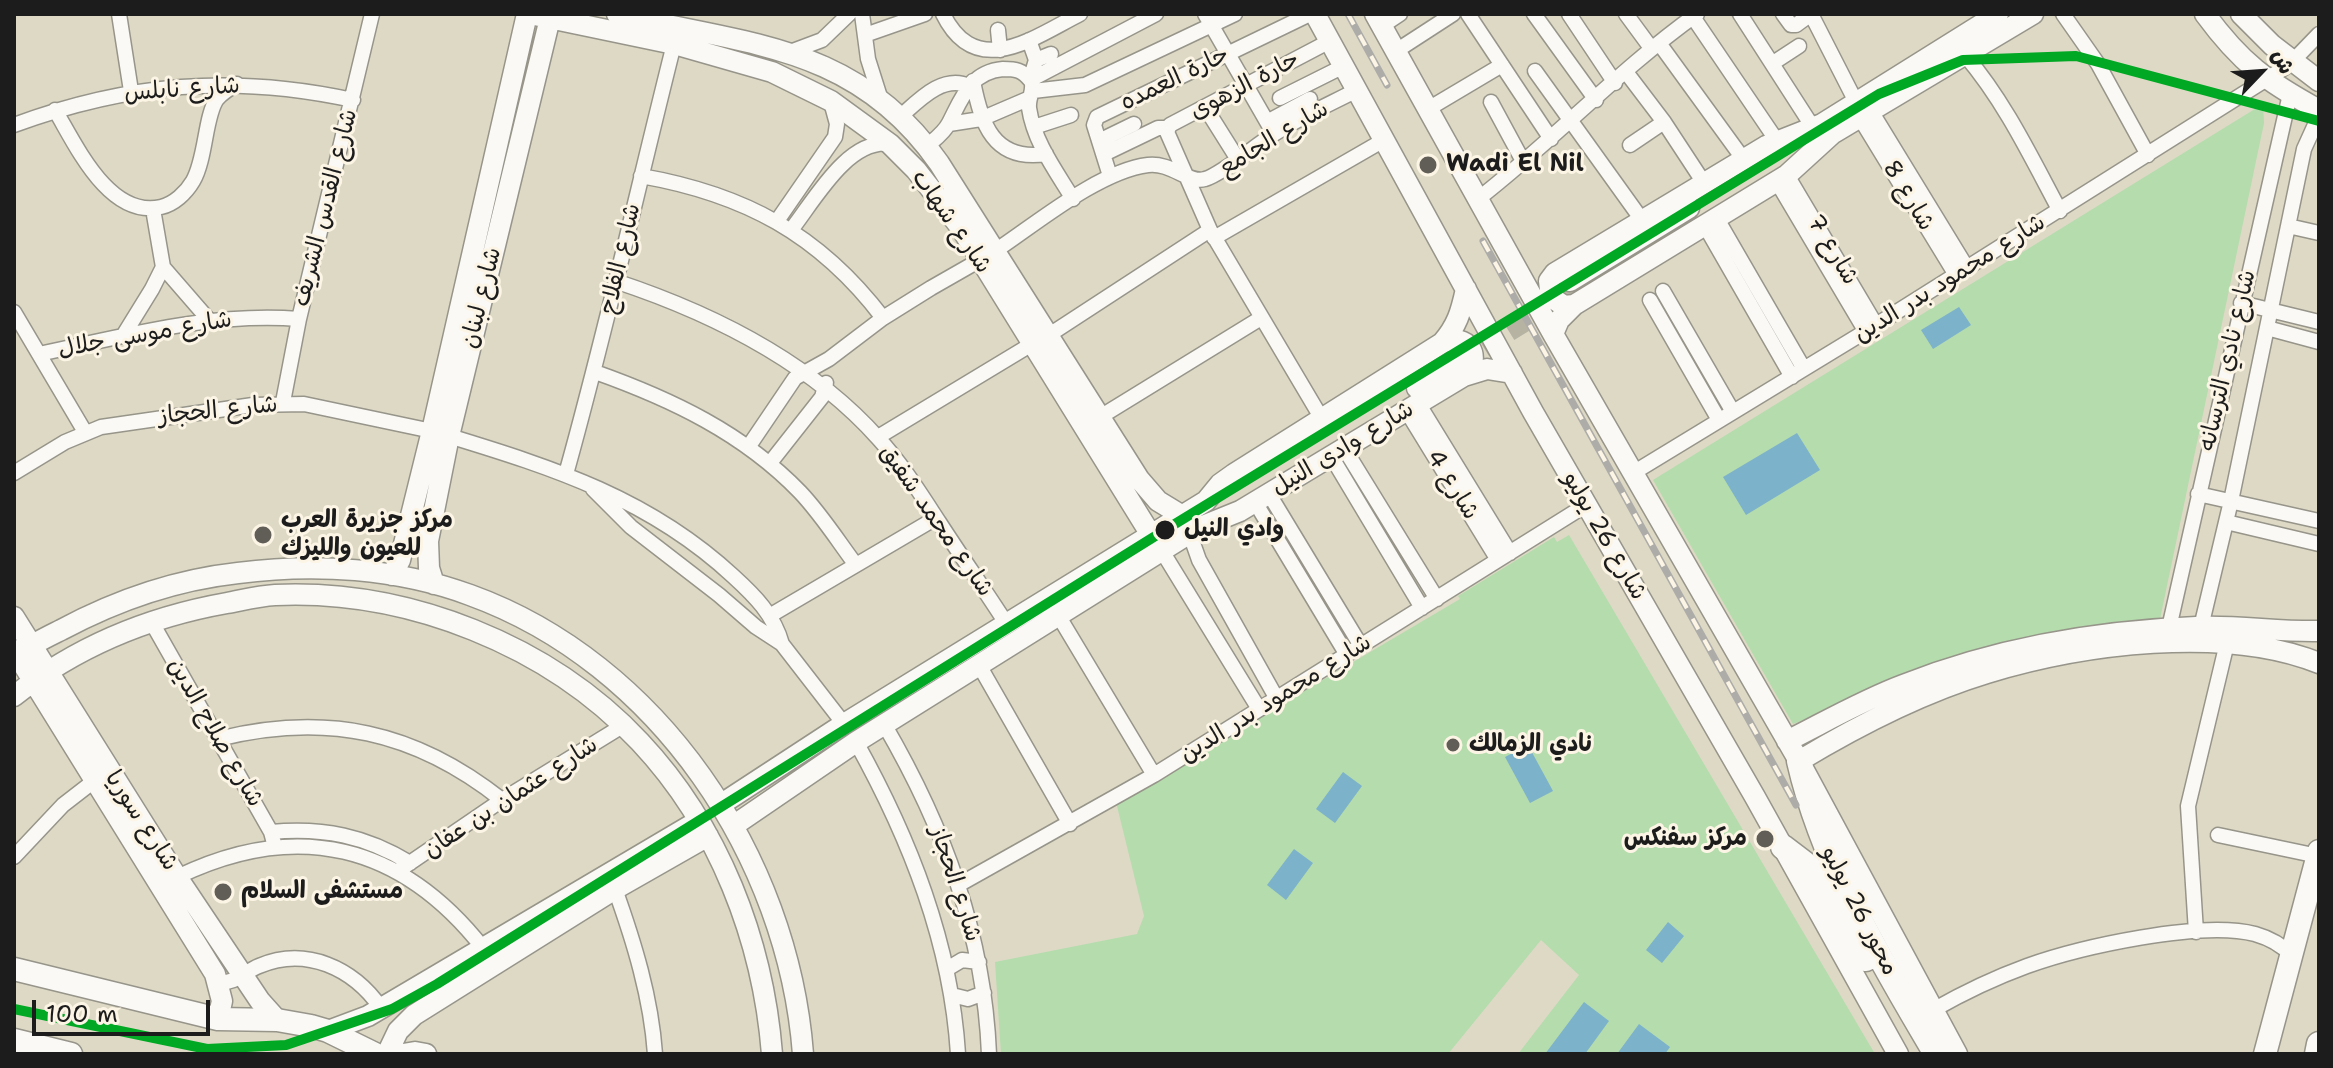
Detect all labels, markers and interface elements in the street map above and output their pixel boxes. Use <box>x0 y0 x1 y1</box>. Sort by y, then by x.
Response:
north arrow <box>2221 32 2301 112</box>
street label: حارة العمده <box>1116 40 1234 118</box>
street label: حارة الزهوى <box>1185 45 1305 127</box>
text: ش <box>2265 45 2301 79</box>
street label: شارع نابلس <box>123 72 241 108</box>
street label: شارع الجامع <box>1214 95 1334 183</box>
street label: شارع القدس الشريف <box>288 106 364 310</box>
place label: Wadi El Nil <box>1446 151 1584 179</box>
marker: Wadi El Nil <box>1417 154 1439 176</box>
street label: شارع 8 <box>1876 156 1940 236</box>
street label: شارع شهاب <box>905 165 997 279</box>
street label: شارع الفلاح <box>594 201 648 317</box>
street label: شارع محمود بدر الدين <box>1849 208 2051 350</box>
street label: شارع 7 <box>1800 210 1864 290</box>
street label: شارع لبنان <box>456 244 508 352</box>
street label: شارع نادي الترسانه <box>2193 267 2263 455</box>
street label: شارع موسى جلال <box>56 306 234 364</box>
street label: شارع الحجاز <box>157 390 279 432</box>
street label: شارع وادى النيل <box>1267 395 1419 503</box>
street label: شارع محمد شفيق <box>873 439 999 603</box>
street label: شارع 4 <box>1419 445 1485 525</box>
street label: شارع 26 يوليو <box>1556 467 1652 605</box>
place label: مركز جزيرة العرب للعيون والليزك <box>281 507 453 563</box>
place label: وادي النيل <box>1184 516 1284 544</box>
marker: وادي النيل <box>1153 518 1177 542</box>
marker: مركز جزيرة العرب للعيون والليزك <box>252 524 274 546</box>
street label: شارع محمود بدر الدين <box>1175 628 1377 770</box>
street label: شارع صلاح الدين <box>161 654 269 812</box>
street label: شارع عثمان بن عفان <box>418 731 604 865</box>
place label: نادي الزمالك <box>1469 731 1592 759</box>
marker: نادي الزمالك <box>1444 736 1462 754</box>
street label: شارع سوريا <box>98 765 184 877</box>
street label: شارع الحجاز <box>923 823 987 945</box>
place label: مركز سفنكس <box>1624 825 1747 853</box>
marker: مركز سفنكس <box>1754 828 1776 850</box>
street label: محور 26 يوليو <box>1814 841 1904 981</box>
place label: مستشفى السلام <box>241 878 403 906</box>
marker: مستشفى السلام <box>212 881 234 903</box>
scale bar <box>36 984 214 1034</box>
text: 100 m <box>46 998 118 1030</box>

